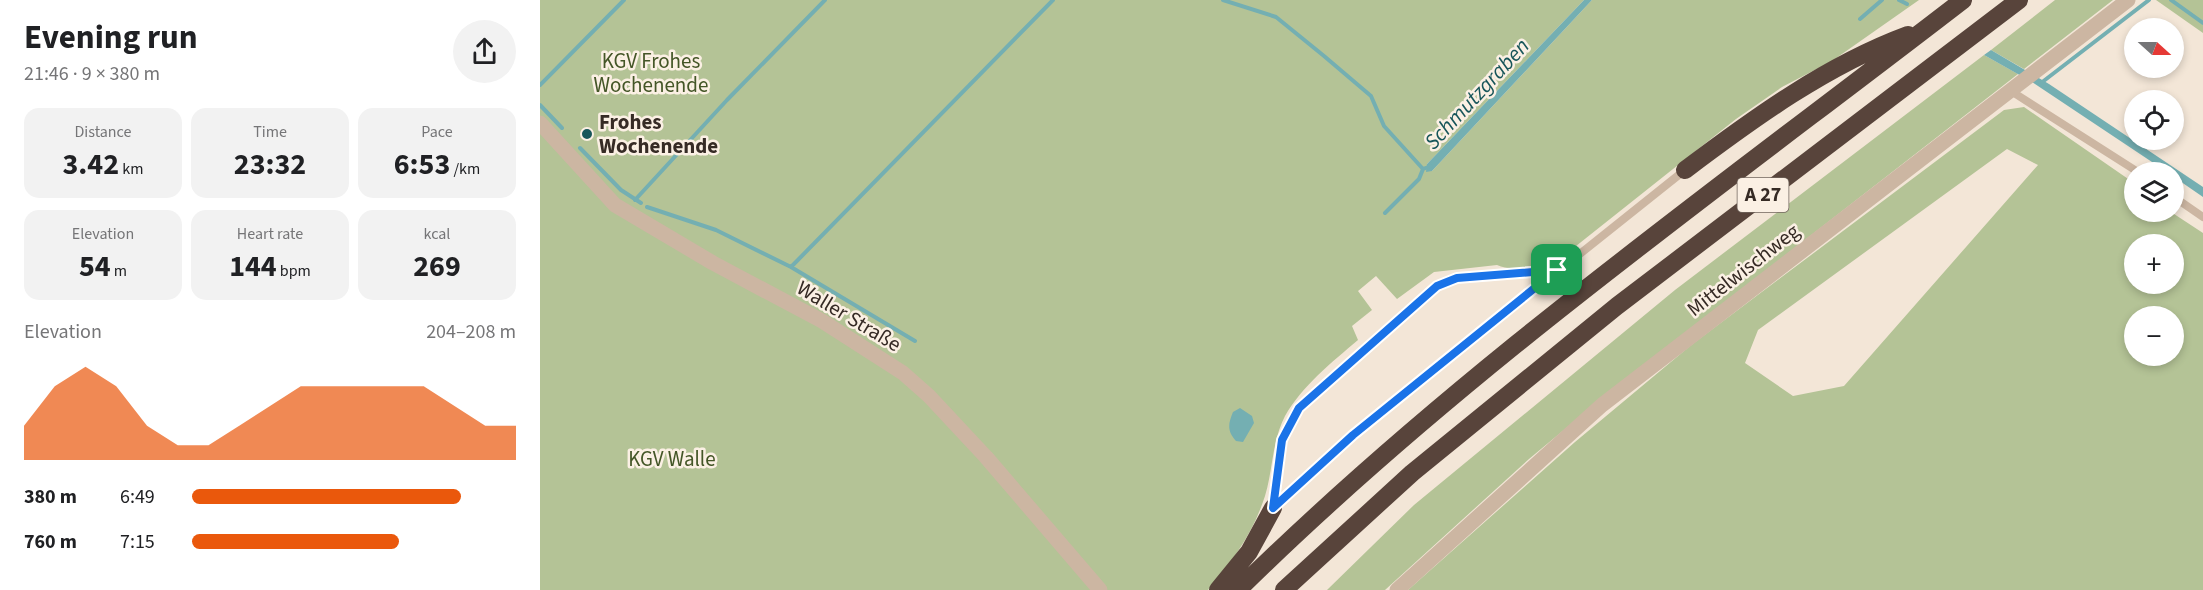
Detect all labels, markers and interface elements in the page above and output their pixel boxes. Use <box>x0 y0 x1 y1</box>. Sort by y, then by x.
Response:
text: Evening run <box>24 14 198 61</box>
north arrow <box>2124 18 2184 78</box>
map controls <box>2124 18 2184 366</box>
button: share <box>453 20 516 83</box>
water label: Schmutzgraben <box>1417 31 1537 157</box>
park label: KGV Frohes Wochenende <box>594 46 708 100</box>
text: 21:46 · 9 × 380 m <box>24 60 160 88</box>
button: locate <box>2124 90 2184 150</box>
place label: Frohes Wochenende <box>599 107 718 161</box>
text: Distance <box>75 121 131 143</box>
text: Time <box>253 121 287 143</box>
text: Pace <box>421 121 453 143</box>
marker: Frohes Wochenende <box>580 127 594 141</box>
text: 3.42 <box>63 143 119 186</box>
text: 23:32 <box>234 143 306 186</box>
text: 6:53 <box>394 143 450 186</box>
text: km <box>119 158 143 180</box>
text: /km <box>450 158 480 180</box>
button: layers <box>2124 162 2184 222</box>
road number: A 27 <box>1738 178 1788 212</box>
street label: Mittelwischweg <box>1680 216 1806 324</box>
text: Elevation <box>72 223 134 245</box>
text: Heart rate <box>237 223 303 245</box>
text: kcal <box>424 223 450 245</box>
button: + <box>2124 234 2184 294</box>
pin <box>1531 244 1582 295</box>
text: 54 <box>79 245 111 288</box>
text: 144 <box>229 245 277 288</box>
text: 269 <box>413 245 461 288</box>
icon: arrive <box>1540 253 1573 286</box>
text: m <box>111 260 127 282</box>
text: bpm <box>277 260 311 282</box>
street label: Waller Straße <box>791 273 907 359</box>
button: − <box>2124 306 2184 366</box>
text: Elevation <box>24 318 102 346</box>
text: 204–208 m <box>426 318 516 346</box>
park label: KGV Walle <box>628 444 716 474</box>
text: 380 m <box>24 483 77 511</box>
text: 6:49 <box>120 483 155 511</box>
text: 760 m <box>24 528 77 556</box>
text: 7:15 <box>120 528 155 556</box>

